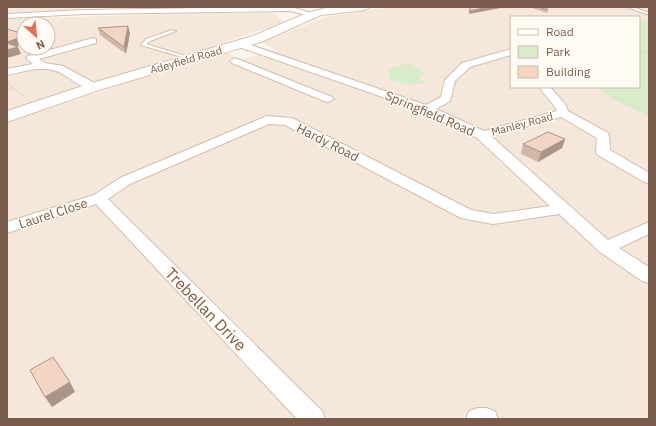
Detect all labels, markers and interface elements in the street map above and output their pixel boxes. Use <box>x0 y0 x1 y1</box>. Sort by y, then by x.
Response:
north arrow <box>16 16 56 56</box>
legend <box>510 16 640 88</box>
text: Road <box>546 24 574 39</box>
text: N <box>34 37 47 53</box>
street label: Adeyfield Road <box>148 43 224 77</box>
text: Park <box>546 44 571 59</box>
text: Building <box>546 64 591 79</box>
street label: Springfield Road <box>382 87 477 140</box>
street label: Manley Road <box>490 109 554 139</box>
street label: Hardy Road <box>294 119 362 165</box>
street label: Laurel Close <box>16 194 90 233</box>
street label: Trebellan Drive <box>161 263 251 355</box>

